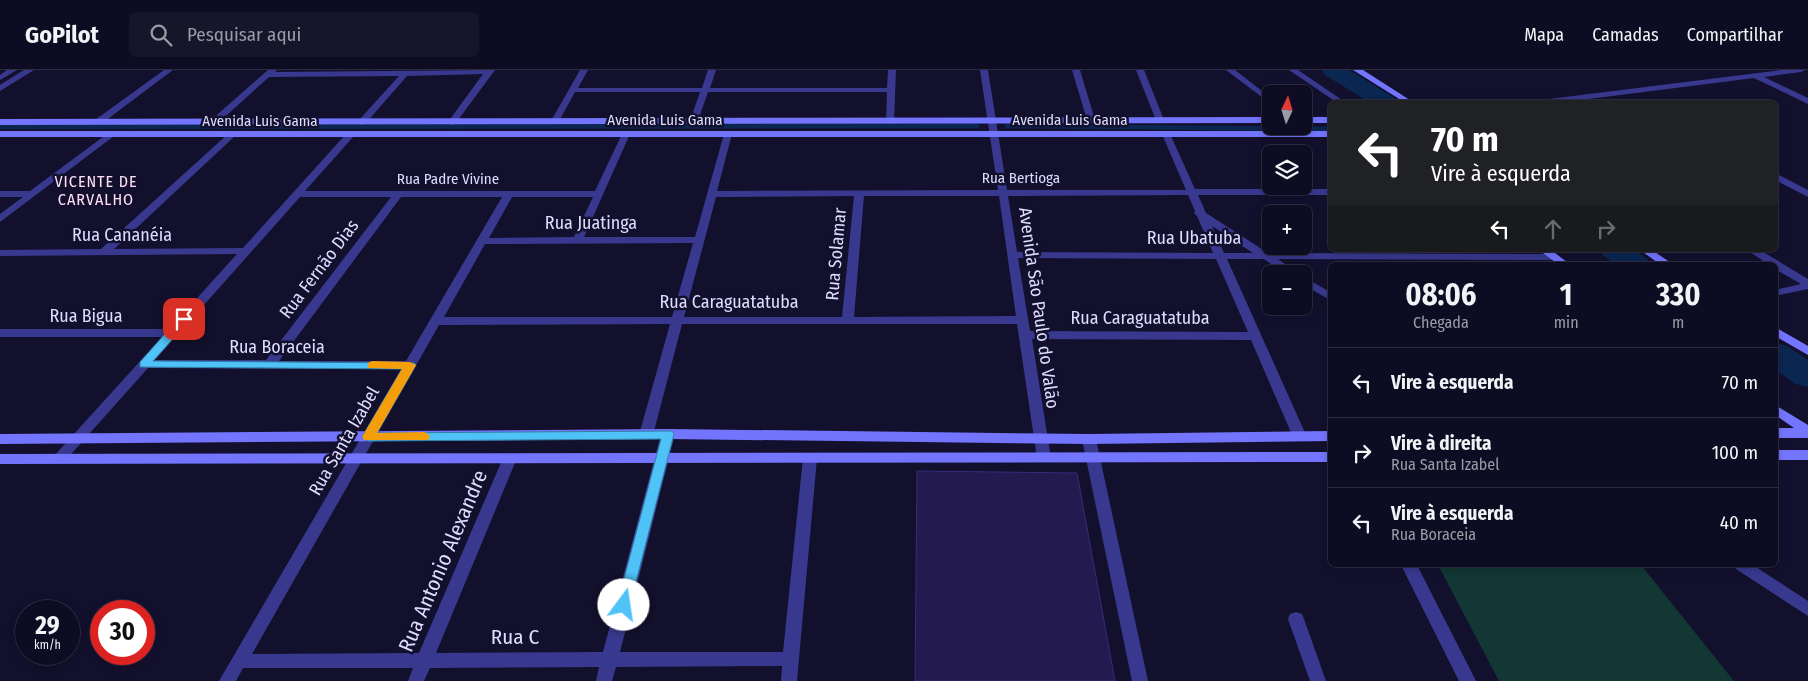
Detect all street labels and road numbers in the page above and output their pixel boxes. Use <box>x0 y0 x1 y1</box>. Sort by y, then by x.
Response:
street label: Avenida Luis Gama <box>607 111 723 129</box>
street label: Avenida Luis Gama <box>1012 111 1128 129</box>
street label: Avenida Luis Gama <box>202 112 318 130</box>
street label: Rua Bertioga <box>982 169 1060 187</box>
street label: Rua Padre Vivine <box>397 170 499 188</box>
street label: Rua Solamar <box>821 206 851 301</box>
street label: Avenida São Paulo do Valão <box>1014 206 1064 410</box>
street label: Rua Juatinga <box>545 212 637 234</box>
street label: Rua Fernão Dias <box>275 215 364 323</box>
street label: Rua Cananéia <box>72 224 172 246</box>
street label: Rua Ubatuba <box>1147 227 1241 249</box>
street label: Rua Caraguatatuba <box>659 291 799 313</box>
street label: Rua Bigua <box>49 305 123 327</box>
street label: Rua Caraguatatuba <box>1070 307 1210 329</box>
street label: Rua Boraceia <box>229 336 325 358</box>
street label: Rua Santa Izabel <box>304 382 384 499</box>
street label: Rua Antonio Alexandre <box>393 466 493 656</box>
street label: Rua C <box>491 624 539 650</box>

